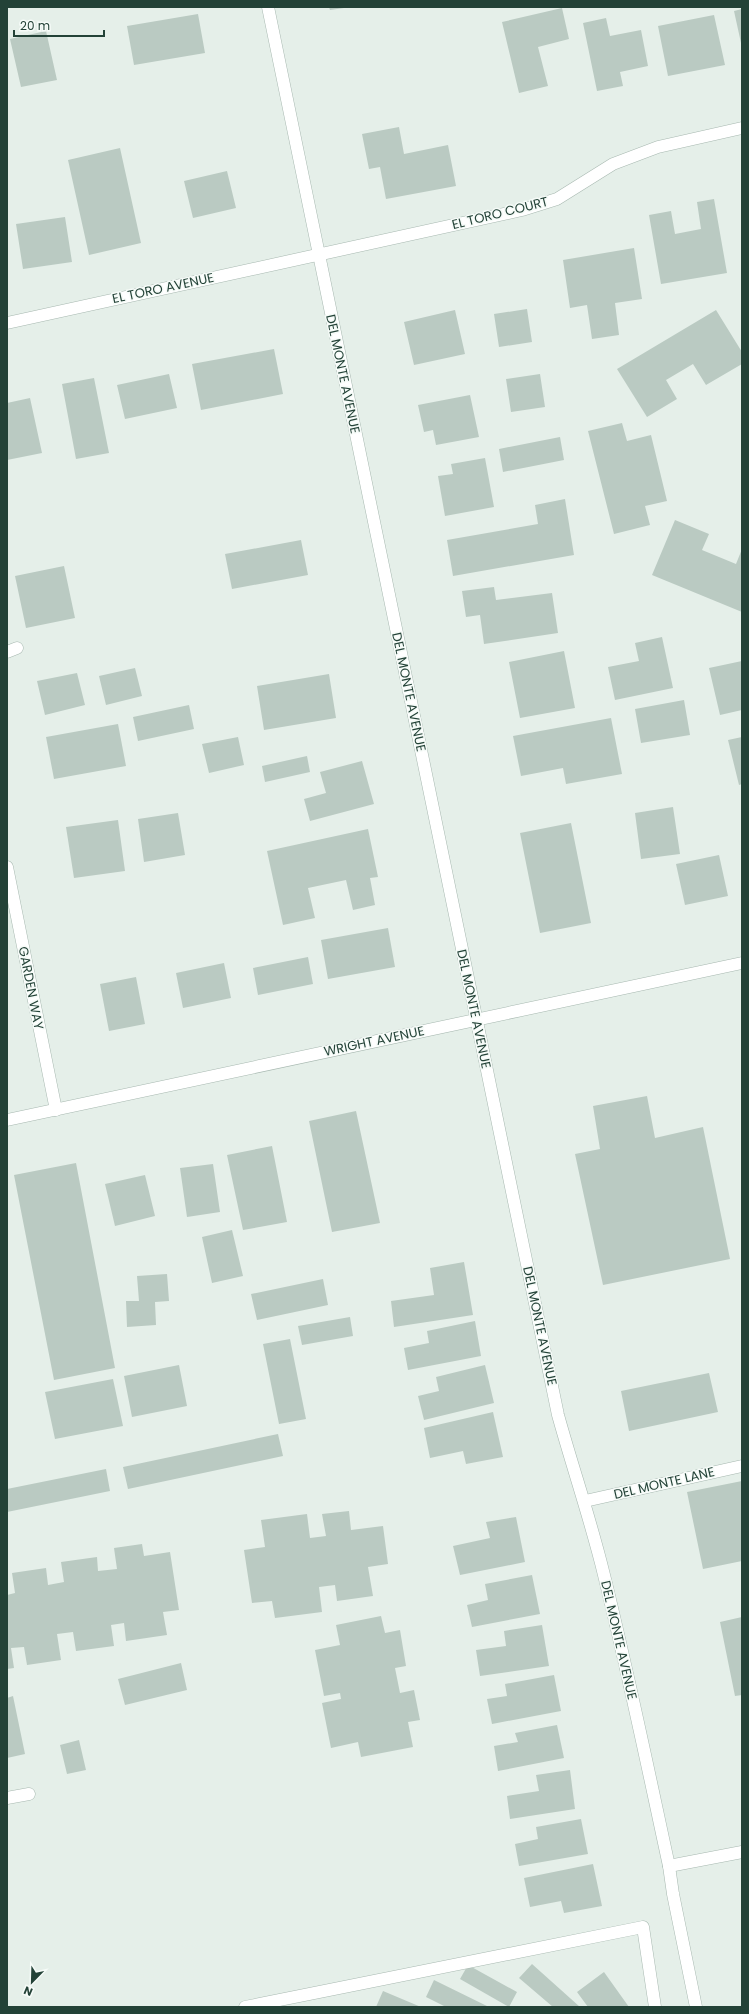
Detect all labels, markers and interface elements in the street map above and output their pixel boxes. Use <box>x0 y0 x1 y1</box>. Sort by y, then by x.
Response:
scale bar <box>14 12 104 38</box>
text: 20 m <box>20 17 50 34</box>
street label: EL TORO COURT <box>450 192 550 234</box>
street label: EL TORO AVENUE <box>110 268 216 308</box>
street label: DEL MONTE AVENUE <box>321 313 365 435</box>
street label: DEL MONTE AVENUE <box>387 631 431 753</box>
street label: GARDEN WAY <box>14 945 48 1032</box>
street label: DEL MONTE AVENUE <box>452 948 496 1070</box>
street label: WRIGHT AVENUE <box>322 1021 426 1061</box>
street label: DEL MONTE AVENUE <box>518 1265 562 1387</box>
street label: DEL MONTE LANE <box>612 1462 716 1504</box>
street label: DEL MONTE AVENUE <box>596 1579 642 1701</box>
north arrow <box>12 1962 52 2002</box>
text: N <box>21 1982 35 2000</box>

